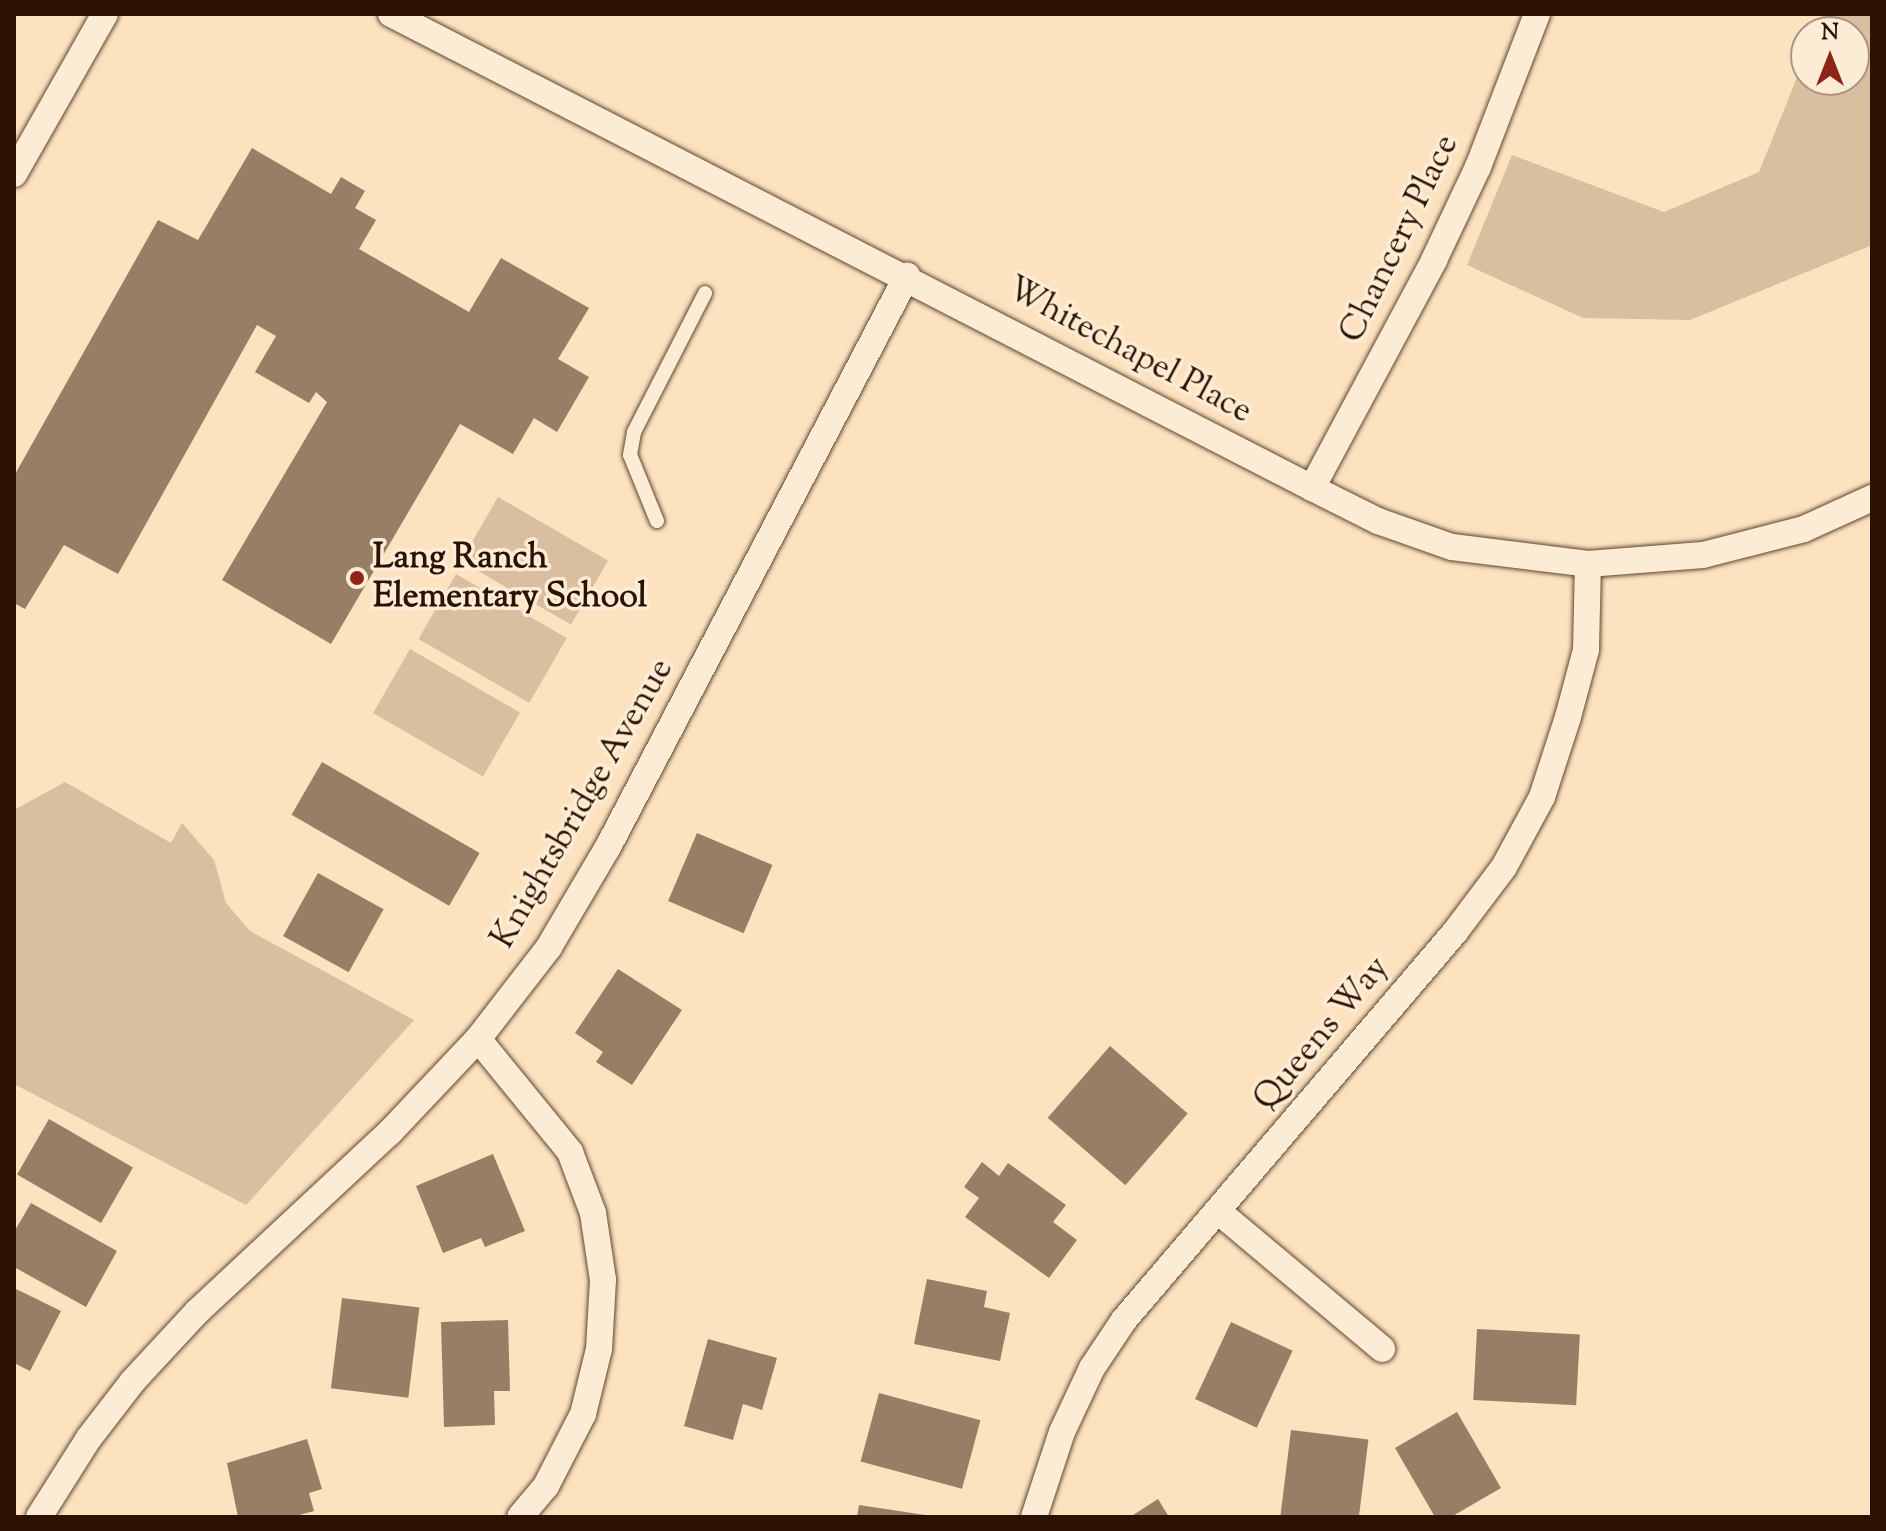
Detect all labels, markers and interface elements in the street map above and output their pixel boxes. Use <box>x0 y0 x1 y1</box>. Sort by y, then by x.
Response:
north arrow <box>1790 16 1870 96</box>
text: N <box>1821 18 1839 50</box>
street label: Chancery Place <box>1332 128 1468 350</box>
street label: Whitechapel Place <box>1000 269 1258 433</box>
place label: Lang Ranch Elementary School <box>373 538 647 618</box>
marker: Lang Ranch Elementary School <box>348 569 366 587</box>
street label: Knightsbridge Avenue <box>483 652 683 956</box>
street label: Queens Way <box>1246 949 1398 1119</box>

